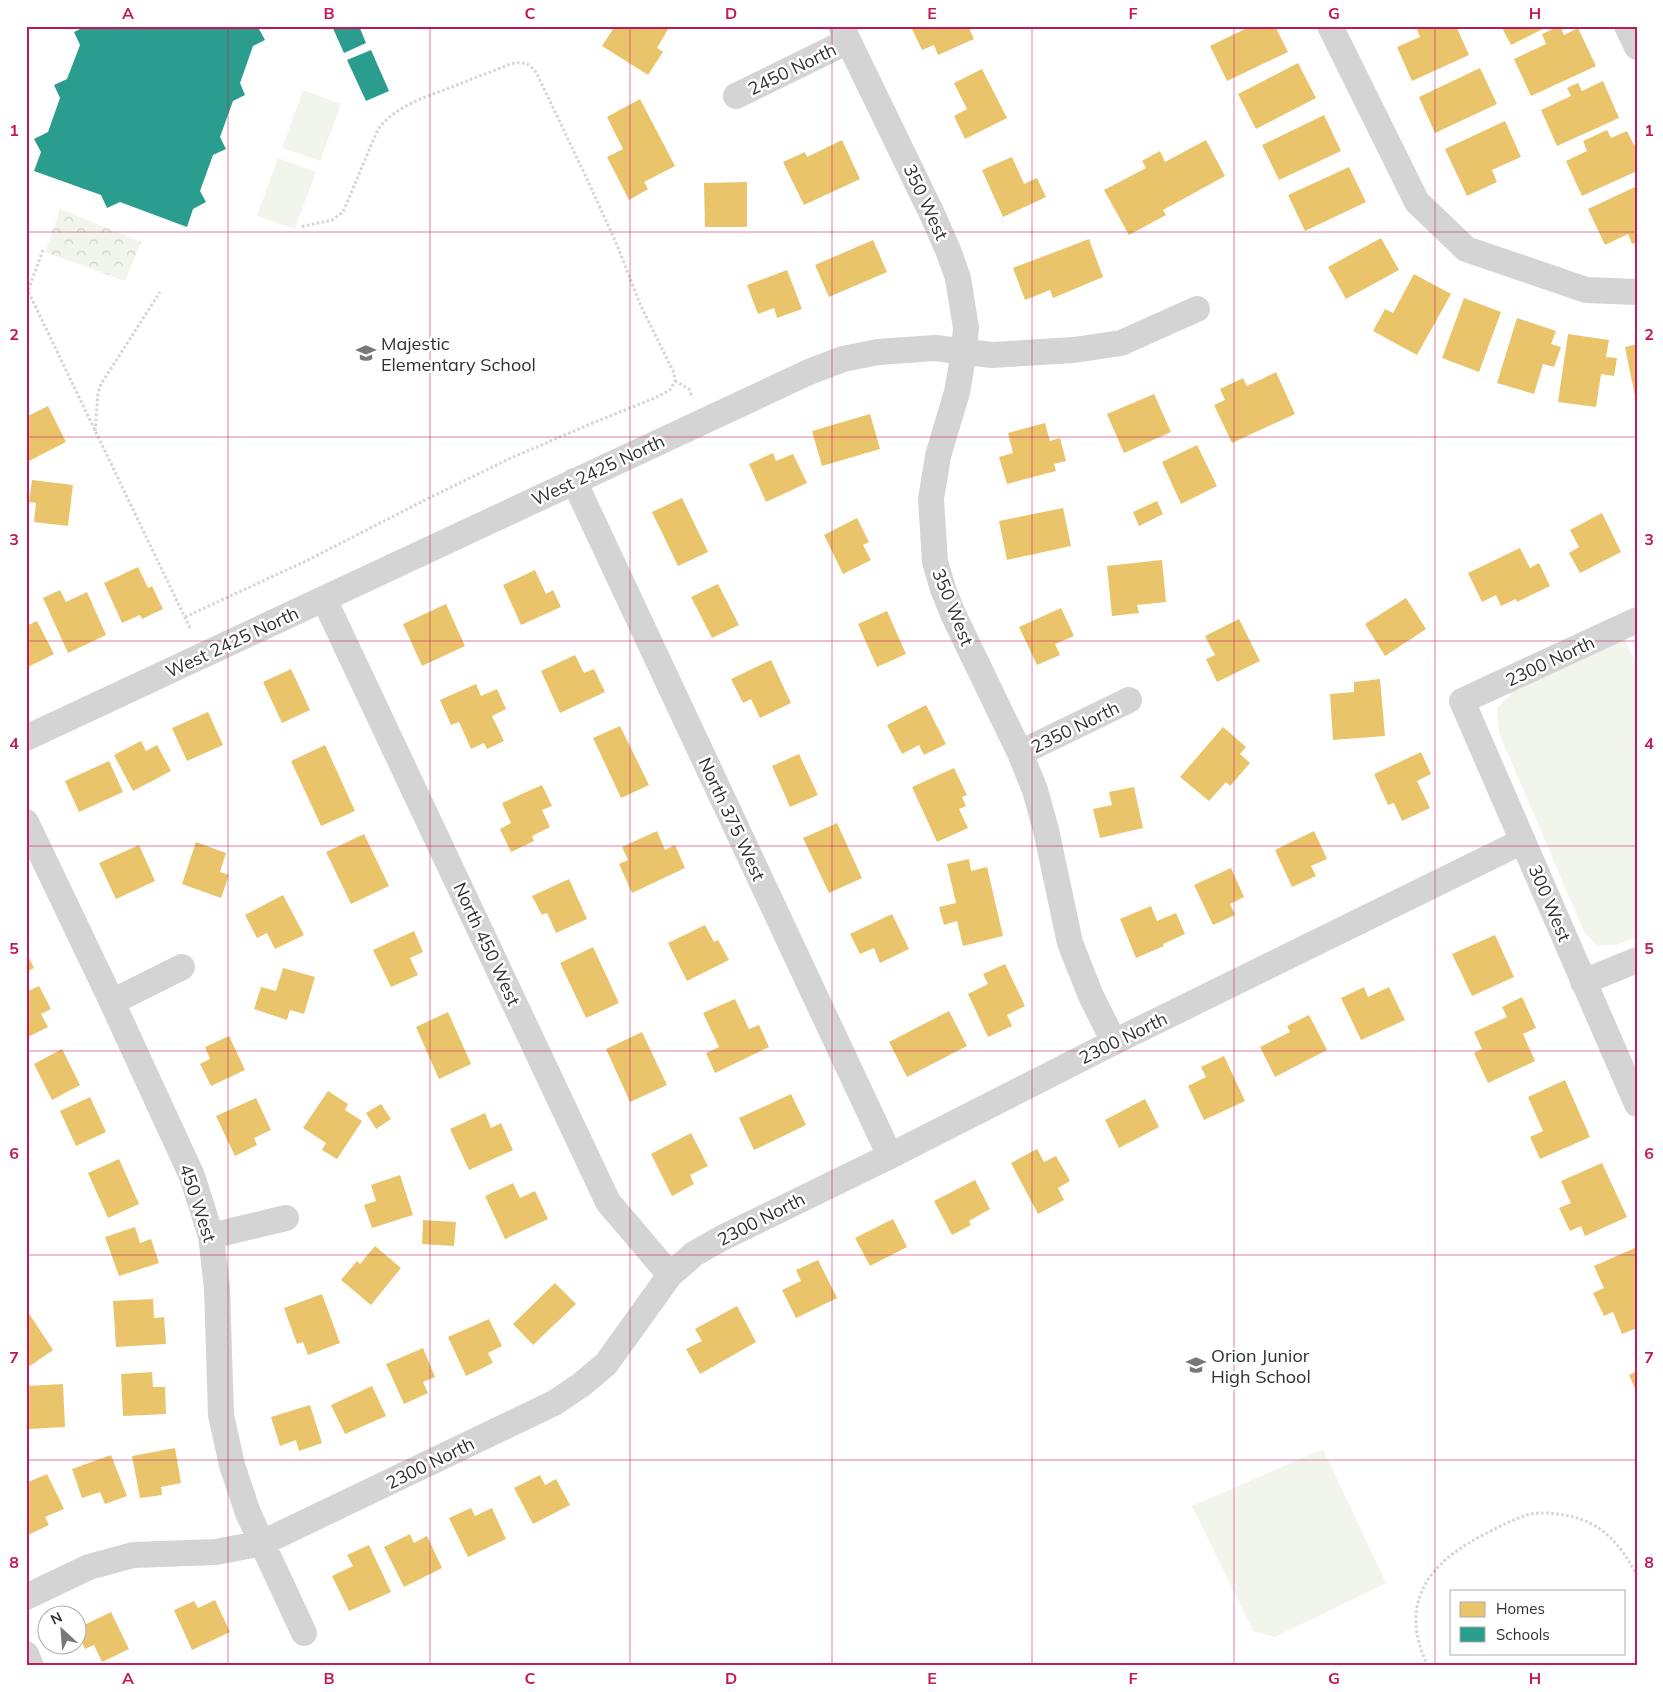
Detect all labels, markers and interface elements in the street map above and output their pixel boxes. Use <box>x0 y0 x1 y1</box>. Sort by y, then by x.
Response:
text: A <box>122 3 134 23</box>
text: B <box>323 3 335 23</box>
text: C <box>525 3 536 23</box>
text: D <box>725 3 737 23</box>
text: E <box>927 3 937 23</box>
text: F <box>1128 3 1138 23</box>
text: G <box>1328 3 1340 23</box>
text: H <box>1529 3 1541 23</box>
street label: 2450 North <box>744 38 840 100</box>
text: 1 <box>9 120 19 140</box>
text: 1 <box>1644 120 1654 140</box>
street label: 350 West <box>898 160 954 244</box>
text: 2 <box>9 324 19 344</box>
text: 2 <box>1644 324 1654 344</box>
place label: Majestic Elementary School <box>381 332 536 376</box>
school or university icon: Majestic Elementary School <box>355 342 377 364</box>
street label: West 2425 North <box>528 429 668 511</box>
text: 3 <box>9 529 19 549</box>
text: 3 <box>1644 529 1654 549</box>
street label: 350 West <box>927 565 979 649</box>
street label: West 2425 North <box>162 601 302 683</box>
street label: 2300 North <box>1502 630 1598 692</box>
street label: 2350 North <box>1027 696 1123 758</box>
text: 4 <box>9 733 19 753</box>
text: 4 <box>1644 733 1654 753</box>
street label: North 375 West <box>693 754 771 884</box>
street label: 300 West <box>1524 861 1576 945</box>
street label: North 450 West <box>448 879 526 1009</box>
text: 5 <box>9 938 19 958</box>
text: 5 <box>1644 938 1654 958</box>
street label: 2300 North <box>1075 1007 1171 1069</box>
text: 6 <box>9 1143 19 1163</box>
text: 6 <box>1644 1143 1654 1163</box>
street label: 450 West <box>175 1161 221 1245</box>
street label: 2300 North <box>713 1187 809 1251</box>
place label: Orion Junior High School <box>1211 1344 1311 1388</box>
text: 7 <box>9 1347 19 1367</box>
text: 7 <box>1644 1347 1654 1367</box>
school or university icon: Orion Junior High School <box>1185 1354 1207 1376</box>
street label: 2300 North <box>382 1432 478 1494</box>
text: 8 <box>9 1552 19 1572</box>
text: 8 <box>1644 1552 1654 1572</box>
legend <box>1450 1590 1626 1654</box>
text: Homes <box>1496 1599 1545 1618</box>
north arrow <box>38 1604 88 1654</box>
text: N <box>48 1608 65 1629</box>
text: Schools <box>1496 1625 1550 1644</box>
text: A <box>122 1668 134 1688</box>
text: B <box>323 1668 335 1688</box>
text: C <box>525 1668 536 1688</box>
text: D <box>725 1668 737 1688</box>
text: E <box>927 1668 937 1688</box>
text: F <box>1128 1668 1138 1688</box>
text: G <box>1328 1668 1340 1688</box>
text: H <box>1529 1668 1541 1688</box>

